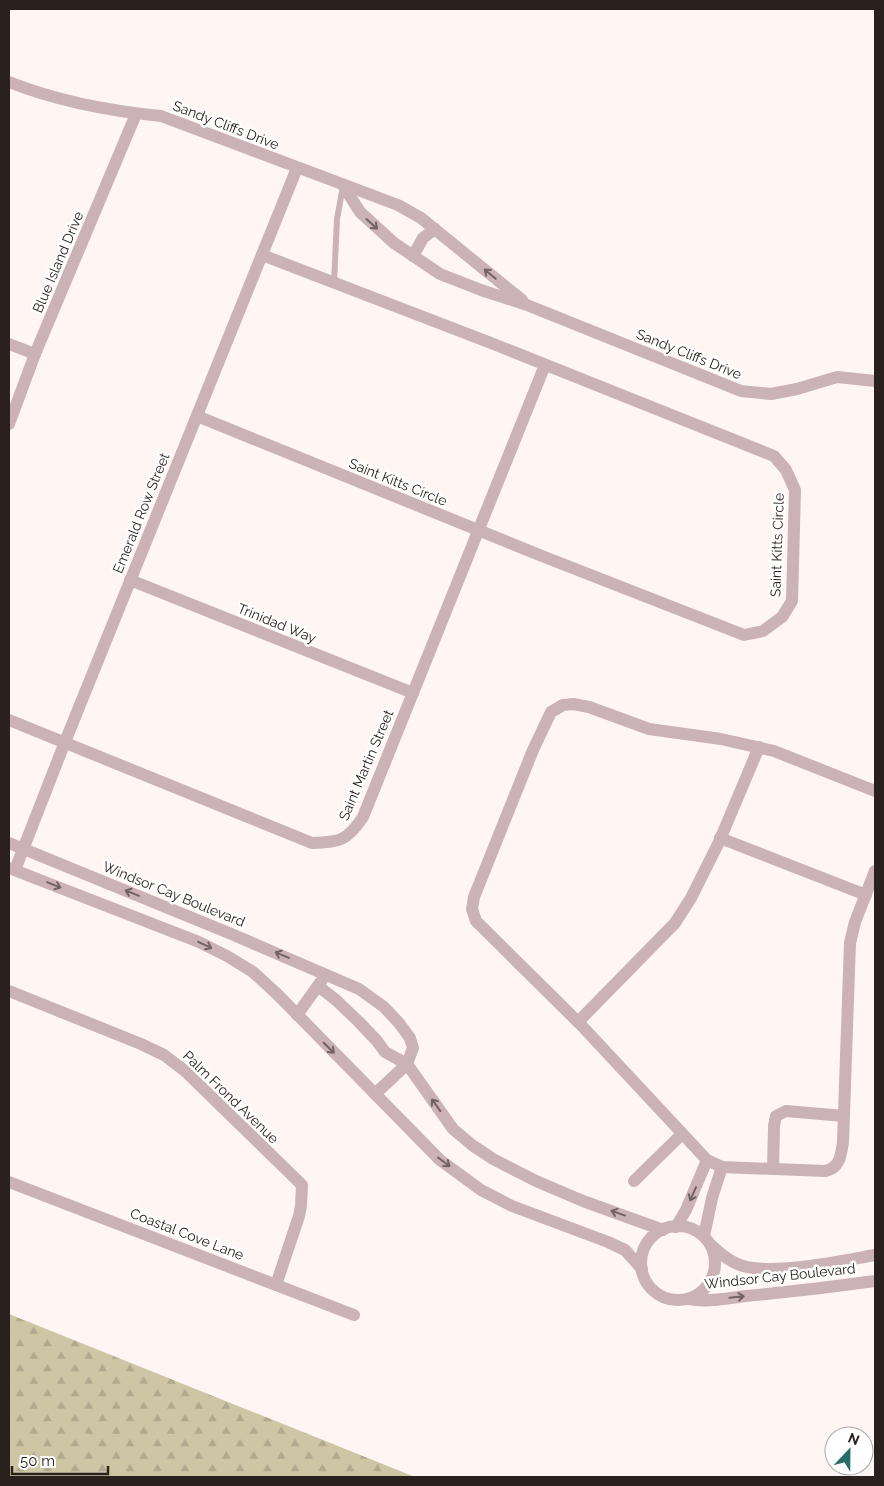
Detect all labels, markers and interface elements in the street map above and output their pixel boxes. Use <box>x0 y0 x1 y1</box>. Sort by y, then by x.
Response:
street label: Sandy Cliffs Drive <box>171 97 281 153</box>
street label: Blue Island Drive <box>29 209 87 315</box>
one-way arrow <box>366 218 379 229</box>
one-way arrow <box>484 269 497 280</box>
street label: Sandy Cliffs Drive <box>634 326 744 382</box>
street label: Emerald Row Street <box>110 450 173 576</box>
street label: Saint Kitts Circle <box>347 455 449 509</box>
street label: Saint Kitts Circle <box>767 493 787 597</box>
street label: Trinidad Way <box>235 600 319 646</box>
street label: Saint Martin Street <box>335 707 397 823</box>
street label: Windsor Cay Boulevard <box>101 858 247 930</box>
one-way arrow <box>46 881 61 891</box>
one-way arrow <box>125 887 140 897</box>
one-way arrow <box>197 941 212 951</box>
one-way arrow <box>275 949 290 959</box>
one-way arrow <box>323 1042 336 1054</box>
street label: Palm Frond Avenue <box>180 1047 282 1147</box>
one-way arrow <box>431 1098 441 1112</box>
one-way arrow <box>438 1157 451 1168</box>
one-way arrow <box>687 1186 697 1201</box>
street label: Coastal Cove Lane <box>128 1205 246 1263</box>
one-way arrow <box>610 1208 626 1217</box>
street label: Windsor Cay Boulevard <box>704 1260 856 1292</box>
one-way arrow <box>729 1292 745 1302</box>
north arrow <box>824 1426 874 1476</box>
text: N <box>846 1430 862 1448</box>
scale bar <box>12 1444 109 1476</box>
text: 50 m <box>20 1452 55 1470</box>

